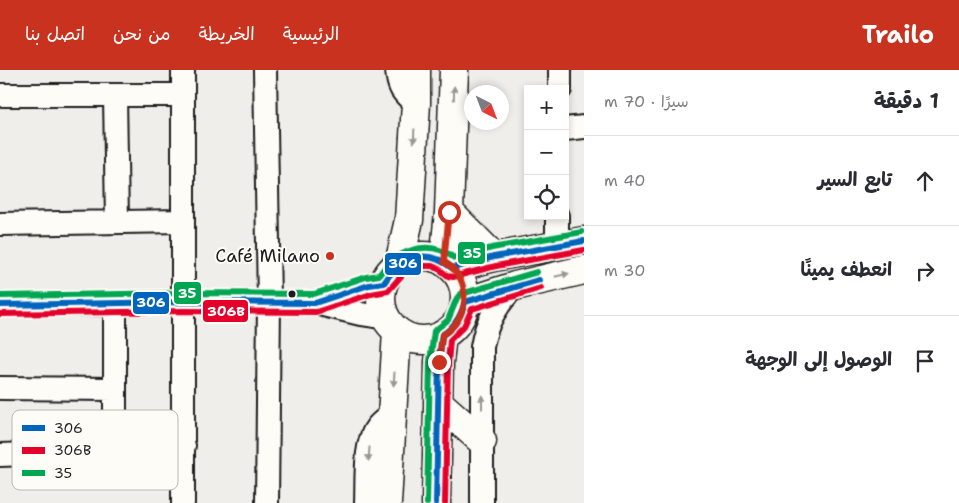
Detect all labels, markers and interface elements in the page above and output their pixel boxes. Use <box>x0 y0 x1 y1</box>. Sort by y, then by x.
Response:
text: Trailo <box>862 19 934 51</box>
text: اتصل بنا <box>25 22 85 46</box>
text: من نحن <box>113 22 171 46</box>
text: الخريطة <box>199 22 255 46</box>
text: الرئيسية <box>283 22 339 46</box>
one-way arrow <box>450 85 458 101</box>
north arrow <box>464 85 509 130</box>
map controls <box>524 85 569 220</box>
button: + <box>524 85 569 130</box>
text: 1 دقيقة <box>874 87 939 115</box>
text: سيرًا · 70 m <box>604 91 689 112</box>
one-way arrow <box>409 128 417 144</box>
button: − <box>524 130 569 175</box>
text: تابع السير <box>818 167 892 192</box>
icon: ahead <box>911 167 939 195</box>
text: 40 m <box>604 170 646 191</box>
button: locate <box>524 175 569 220</box>
route start <box>438 201 461 224</box>
line badge: 35 <box>457 241 486 265</box>
place label: Café Milano <box>215 244 320 268</box>
text: 35 <box>463 244 481 262</box>
marker: Café Milano <box>324 250 336 262</box>
line badge: 306 <box>384 252 422 276</box>
text: 306 <box>388 254 418 272</box>
text: انعطف يمينًا <box>801 257 892 282</box>
icon: right <box>911 257 939 285</box>
text: 30 m <box>604 260 645 281</box>
one-way arrow <box>555 271 570 279</box>
line badge: 35 <box>173 281 202 305</box>
text: 35 <box>178 284 196 302</box>
unlabelled marker <box>287 289 297 299</box>
line badge: 306 <box>132 291 170 315</box>
text: 306 <box>136 293 166 311</box>
line badge: 306B <box>202 299 249 323</box>
text: 306B <box>207 302 245 320</box>
text: الوصول إلى الوجهة <box>745 347 892 372</box>
icon: arrive <box>911 347 939 375</box>
route end <box>428 351 451 374</box>
one-way arrow <box>390 372 398 388</box>
one-way arrow <box>478 394 486 410</box>
legend <box>12 410 178 490</box>
text: 306 <box>54 419 83 437</box>
text: 306B <box>54 441 91 459</box>
one-way arrow <box>364 446 372 462</box>
text: 35 <box>54 464 72 482</box>

